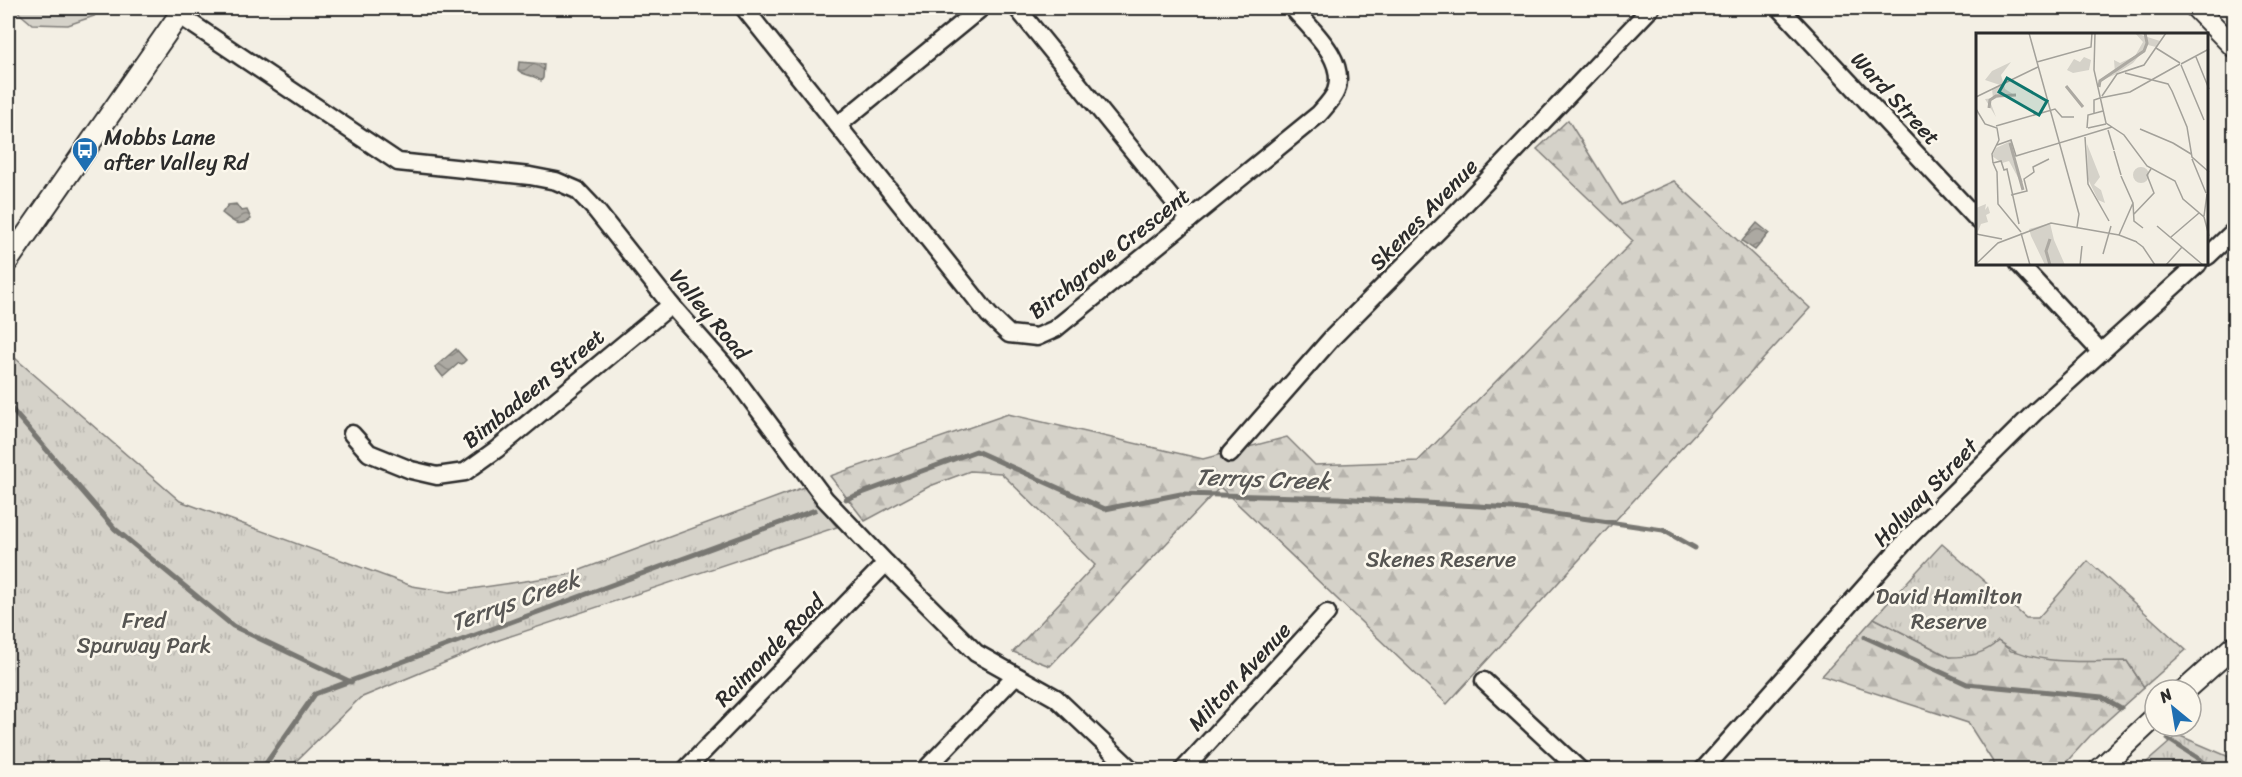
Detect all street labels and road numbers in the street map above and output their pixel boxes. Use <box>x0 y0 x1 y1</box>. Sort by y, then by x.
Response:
street label: Ward Street <box>1841 42 1950 155</box>
street label: Skenes Avenue <box>1359 149 1488 280</box>
street label: Birchgrove Crescent <box>1020 177 1199 329</box>
street label: Valley Road <box>659 260 761 370</box>
street label: Bimbadeen Street <box>453 318 614 459</box>
street label: Holway Street <box>1863 428 1989 556</box>
street label: Raimonde Road <box>705 583 835 716</box>
street label: Milton Avenue <box>1178 612 1301 740</box>

